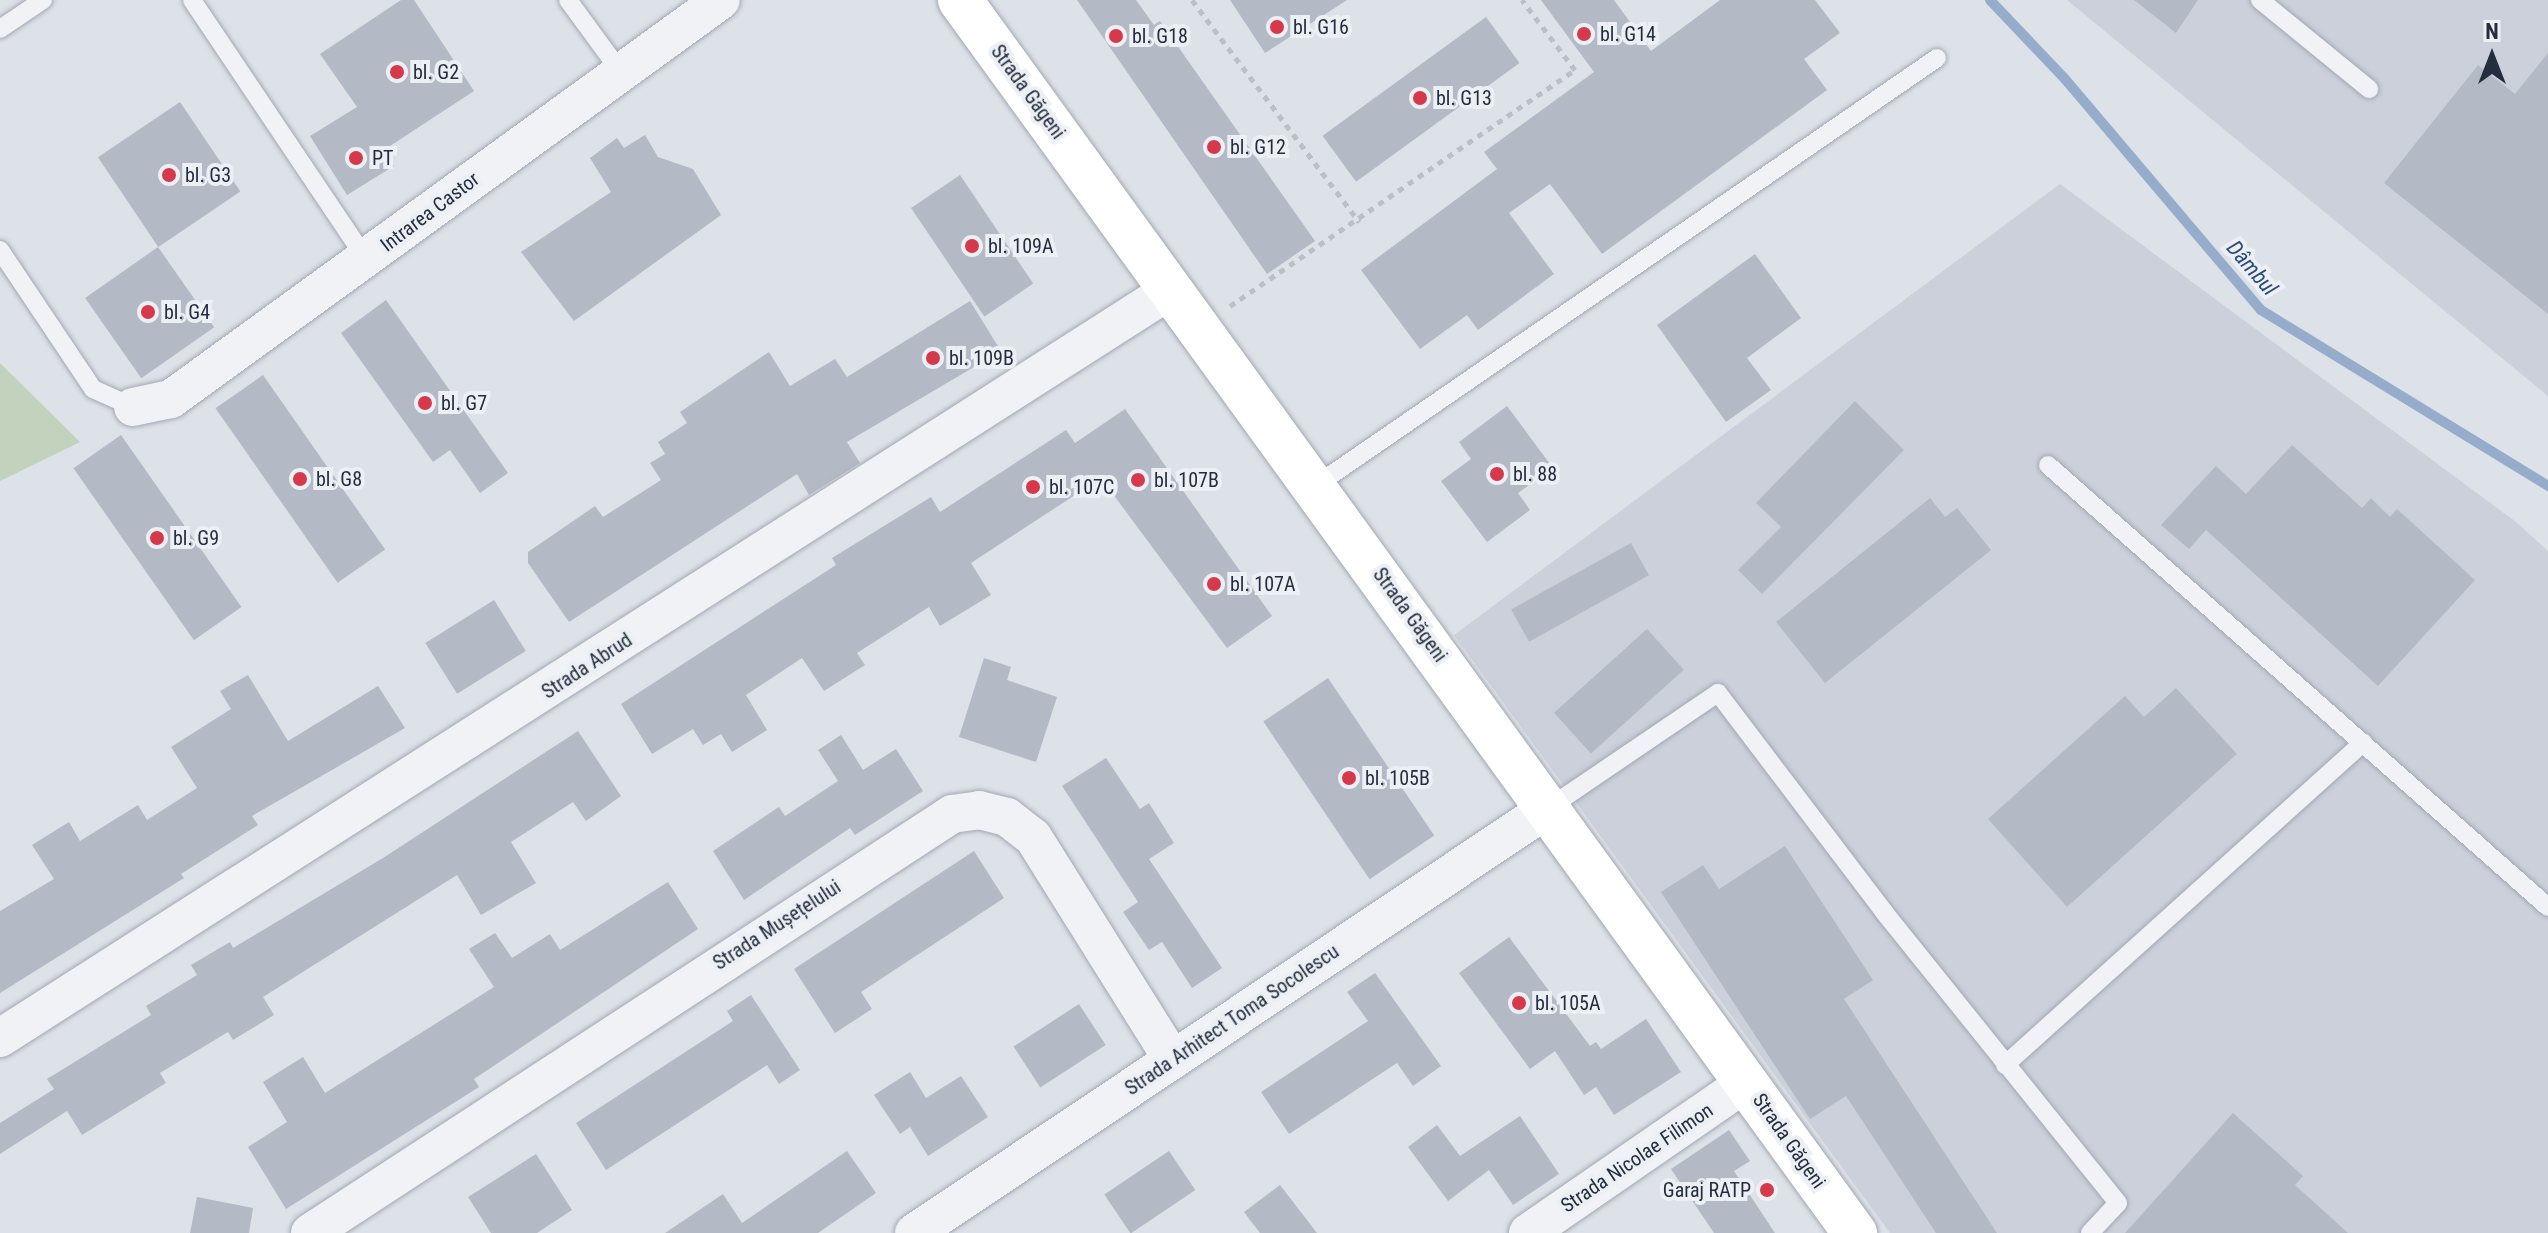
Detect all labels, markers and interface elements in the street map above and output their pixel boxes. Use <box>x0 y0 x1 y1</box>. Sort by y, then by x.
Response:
place label: bl. G16 <box>1293 15 1349 39</box>
north arrow <box>2452 16 2532 96</box>
marker: bl. G16 <box>1268 18 1286 36</box>
text: N <box>2485 19 2499 44</box>
place label: bl. G14 <box>1600 22 1656 46</box>
place label: bl. G18 <box>1132 24 1188 48</box>
marker: bl. G14 <box>1575 25 1593 43</box>
marker: bl. G18 <box>1107 27 1125 45</box>
street label: Strada Găgeni <box>986 40 1070 144</box>
place label: bl. G2 <box>413 60 459 84</box>
marker: bl. G2 <box>388 63 406 81</box>
place label: bl. G13 <box>1436 86 1492 110</box>
marker: bl. G13 <box>1411 89 1429 107</box>
place label: bl. G12 <box>1230 135 1286 159</box>
marker: bl. G12 <box>1205 138 1223 156</box>
place label: PT <box>372 146 393 170</box>
marker: PT <box>347 149 365 167</box>
place label: bl. G3 <box>185 163 231 187</box>
marker: bl. G3 <box>160 166 178 184</box>
street label: Intrarea Castor <box>376 167 484 257</box>
place label: bl. 109A <box>988 234 1053 258</box>
water label: Dâmbul <box>2221 235 2283 301</box>
marker: bl. 109A <box>963 237 981 255</box>
place label: bl. G4 <box>164 300 210 324</box>
marker: bl. G4 <box>139 303 157 321</box>
place label: bl. 109B <box>949 346 1014 370</box>
marker: bl. 109B <box>924 349 942 367</box>
place label: bl. G7 <box>441 391 487 415</box>
marker: bl. G7 <box>416 394 434 412</box>
place label: bl. 88 <box>1513 462 1557 486</box>
marker: bl. 88 <box>1488 465 1506 483</box>
place label: bl. G8 <box>316 467 362 491</box>
place label: bl. 107B <box>1154 468 1219 492</box>
marker: bl. G8 <box>291 470 309 488</box>
marker: bl. 107B <box>1129 471 1147 489</box>
place label: bl. 107C <box>1049 475 1114 499</box>
marker: bl. 107C <box>1024 478 1042 496</box>
place label: bl. G9 <box>173 526 219 550</box>
marker: bl. G9 <box>148 529 166 547</box>
street label: Strada Găgeni <box>1368 563 1452 667</box>
place label: bl. 107A <box>1230 572 1295 596</box>
marker: bl. 107A <box>1205 575 1223 593</box>
street label: Strada Abrud <box>537 628 637 704</box>
place label: bl. 105B <box>1365 766 1430 790</box>
marker: bl. 105B <box>1340 769 1358 787</box>
street label: Strada Mușețelului <box>709 875 845 975</box>
street label: Strada Arhitect Toma Socolescu <box>1120 939 1344 1101</box>
place label: bl. 105A <box>1535 991 1600 1015</box>
marker: bl. 105A <box>1510 994 1528 1012</box>
street label: Strada Găgeni <box>1747 1089 1831 1193</box>
street label: Strada Nicolae Filimon <box>1556 1098 1718 1218</box>
place label: Garaj RATP <box>1663 1178 1751 1202</box>
marker: Garaj RATP <box>1758 1181 1776 1199</box>

